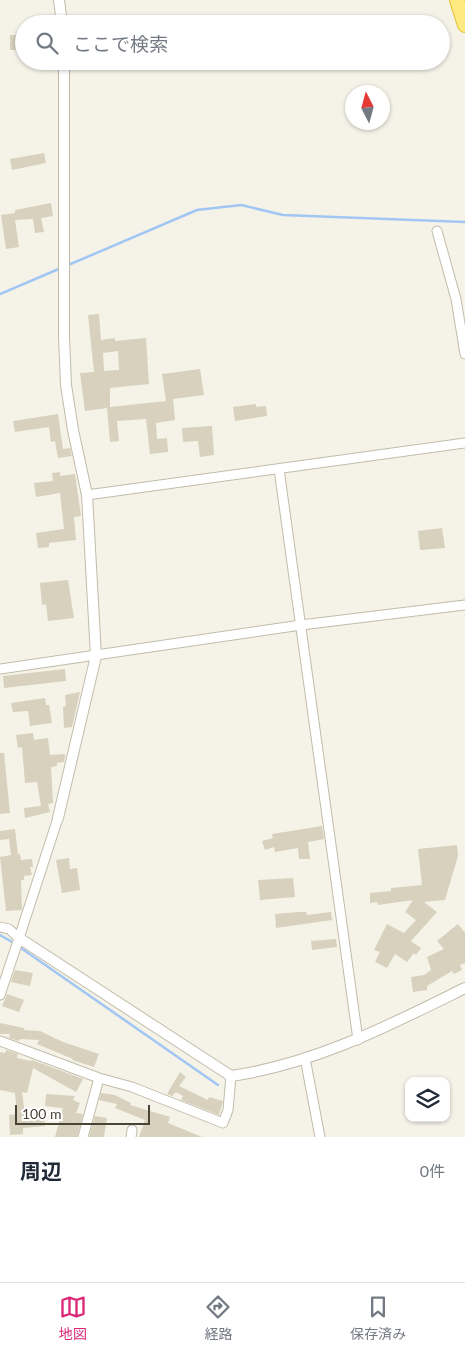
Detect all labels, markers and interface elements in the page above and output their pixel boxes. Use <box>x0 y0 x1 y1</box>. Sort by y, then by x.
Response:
search box <box>15 15 450 70</box>
icon: search <box>33 29 61 57</box>
text: ここで検索 <box>73 32 168 55</box>
north arrow <box>345 85 390 130</box>
map controls <box>405 1077 450 1122</box>
button: layers <box>405 1077 450 1122</box>
scale bar <box>15 1102 150 1125</box>
text: 100 m <box>22 1105 61 1122</box>
text: 周辺 <box>20 1158 62 1183</box>
text: 0件 <box>420 1161 445 1180</box>
tab: 地図 <box>59 1293 87 1343</box>
tab: 経路 <box>204 1293 232 1343</box>
tab: 保存済み <box>350 1293 406 1343</box>

